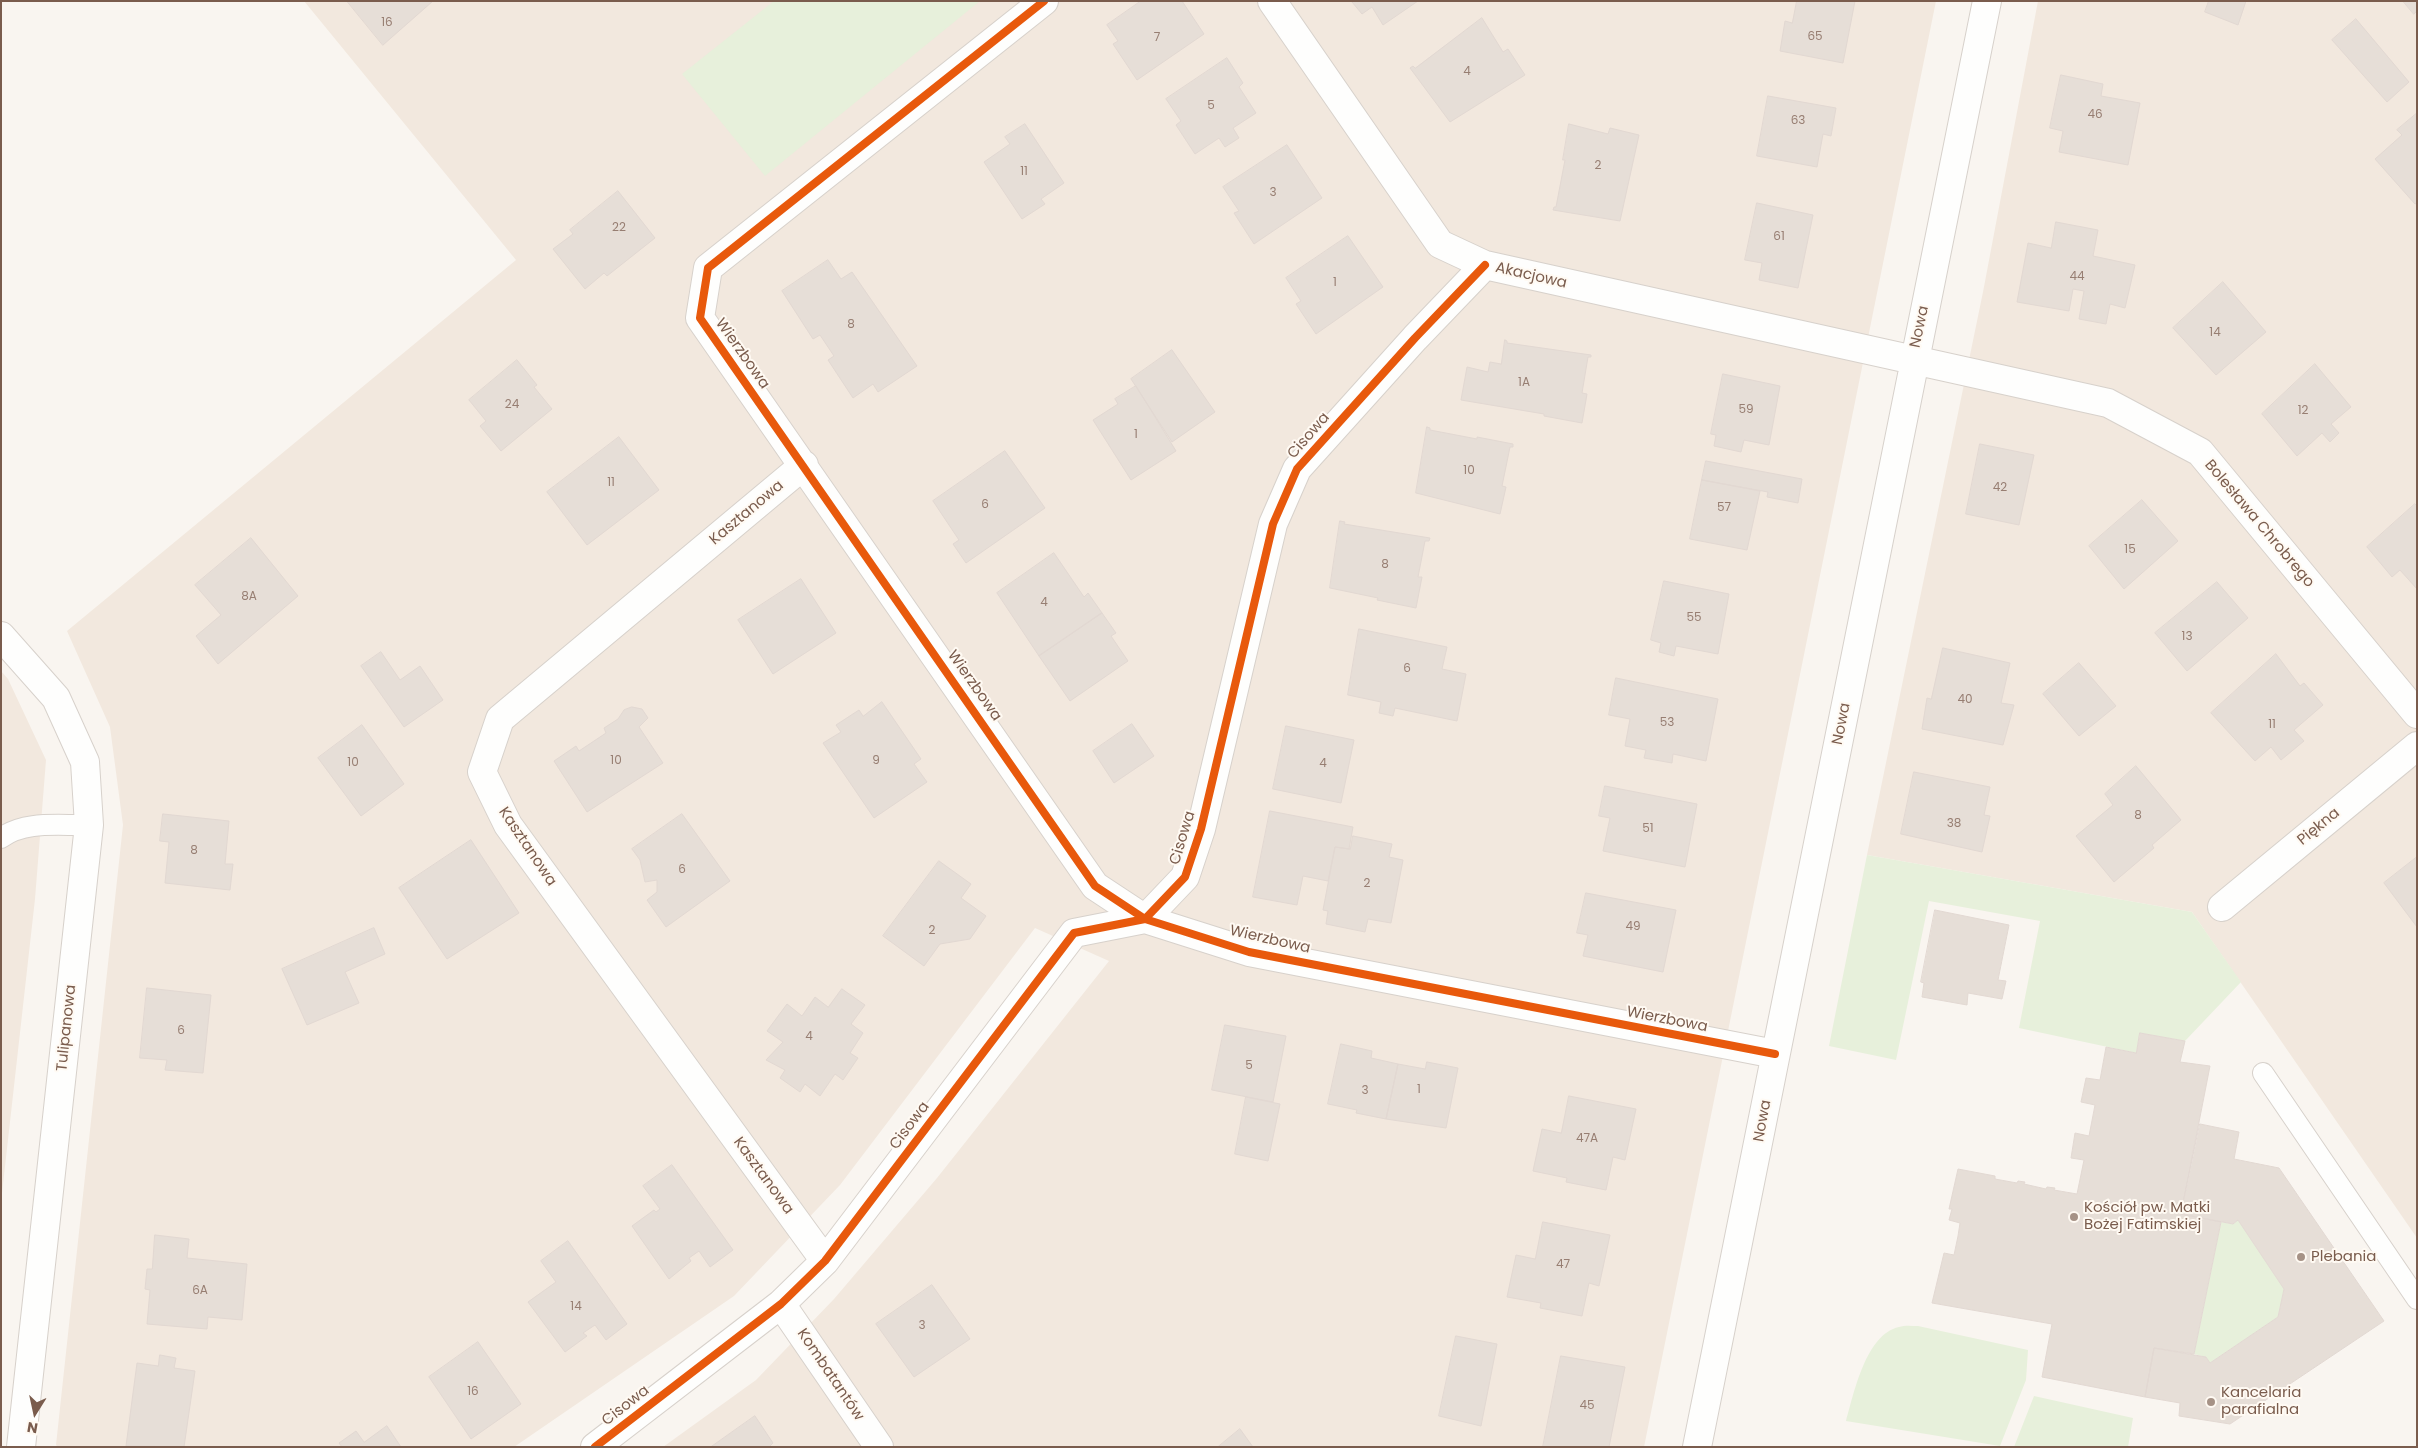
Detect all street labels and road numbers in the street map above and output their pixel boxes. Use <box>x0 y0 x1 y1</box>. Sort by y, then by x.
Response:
street label: Akacjowa <box>1493 259 1569 293</box>
street label: Nowa <box>1907 304 1933 350</box>
street label: Wierzbowa <box>711 315 773 393</box>
street label: Cisowa <box>1284 409 1334 463</box>
street label: Bolesława Chrobrego <box>2200 457 2318 591</box>
street label: Kasztanowa <box>706 477 788 549</box>
street label: Wierzbowa <box>943 647 1005 725</box>
street label: Nowa <box>1829 701 1855 747</box>
street label: Kasztanowa <box>494 804 560 890</box>
street label: Piękna <box>2294 805 2344 849</box>
street label: Cisowa <box>1166 809 1200 867</box>
street label: Wierzbowa <box>1228 922 1312 958</box>
street label: Tulipanowa <box>54 984 80 1072</box>
street label: Wierzbowa <box>1625 1003 1709 1037</box>
street label: Nowa <box>1750 1098 1776 1144</box>
street label: Cisowa <box>886 1099 934 1153</box>
street label: Kasztanowa <box>729 1134 797 1218</box>
street label: Kombatantów <box>793 1326 867 1424</box>
street label: Cisowa <box>599 1382 653 1430</box>

